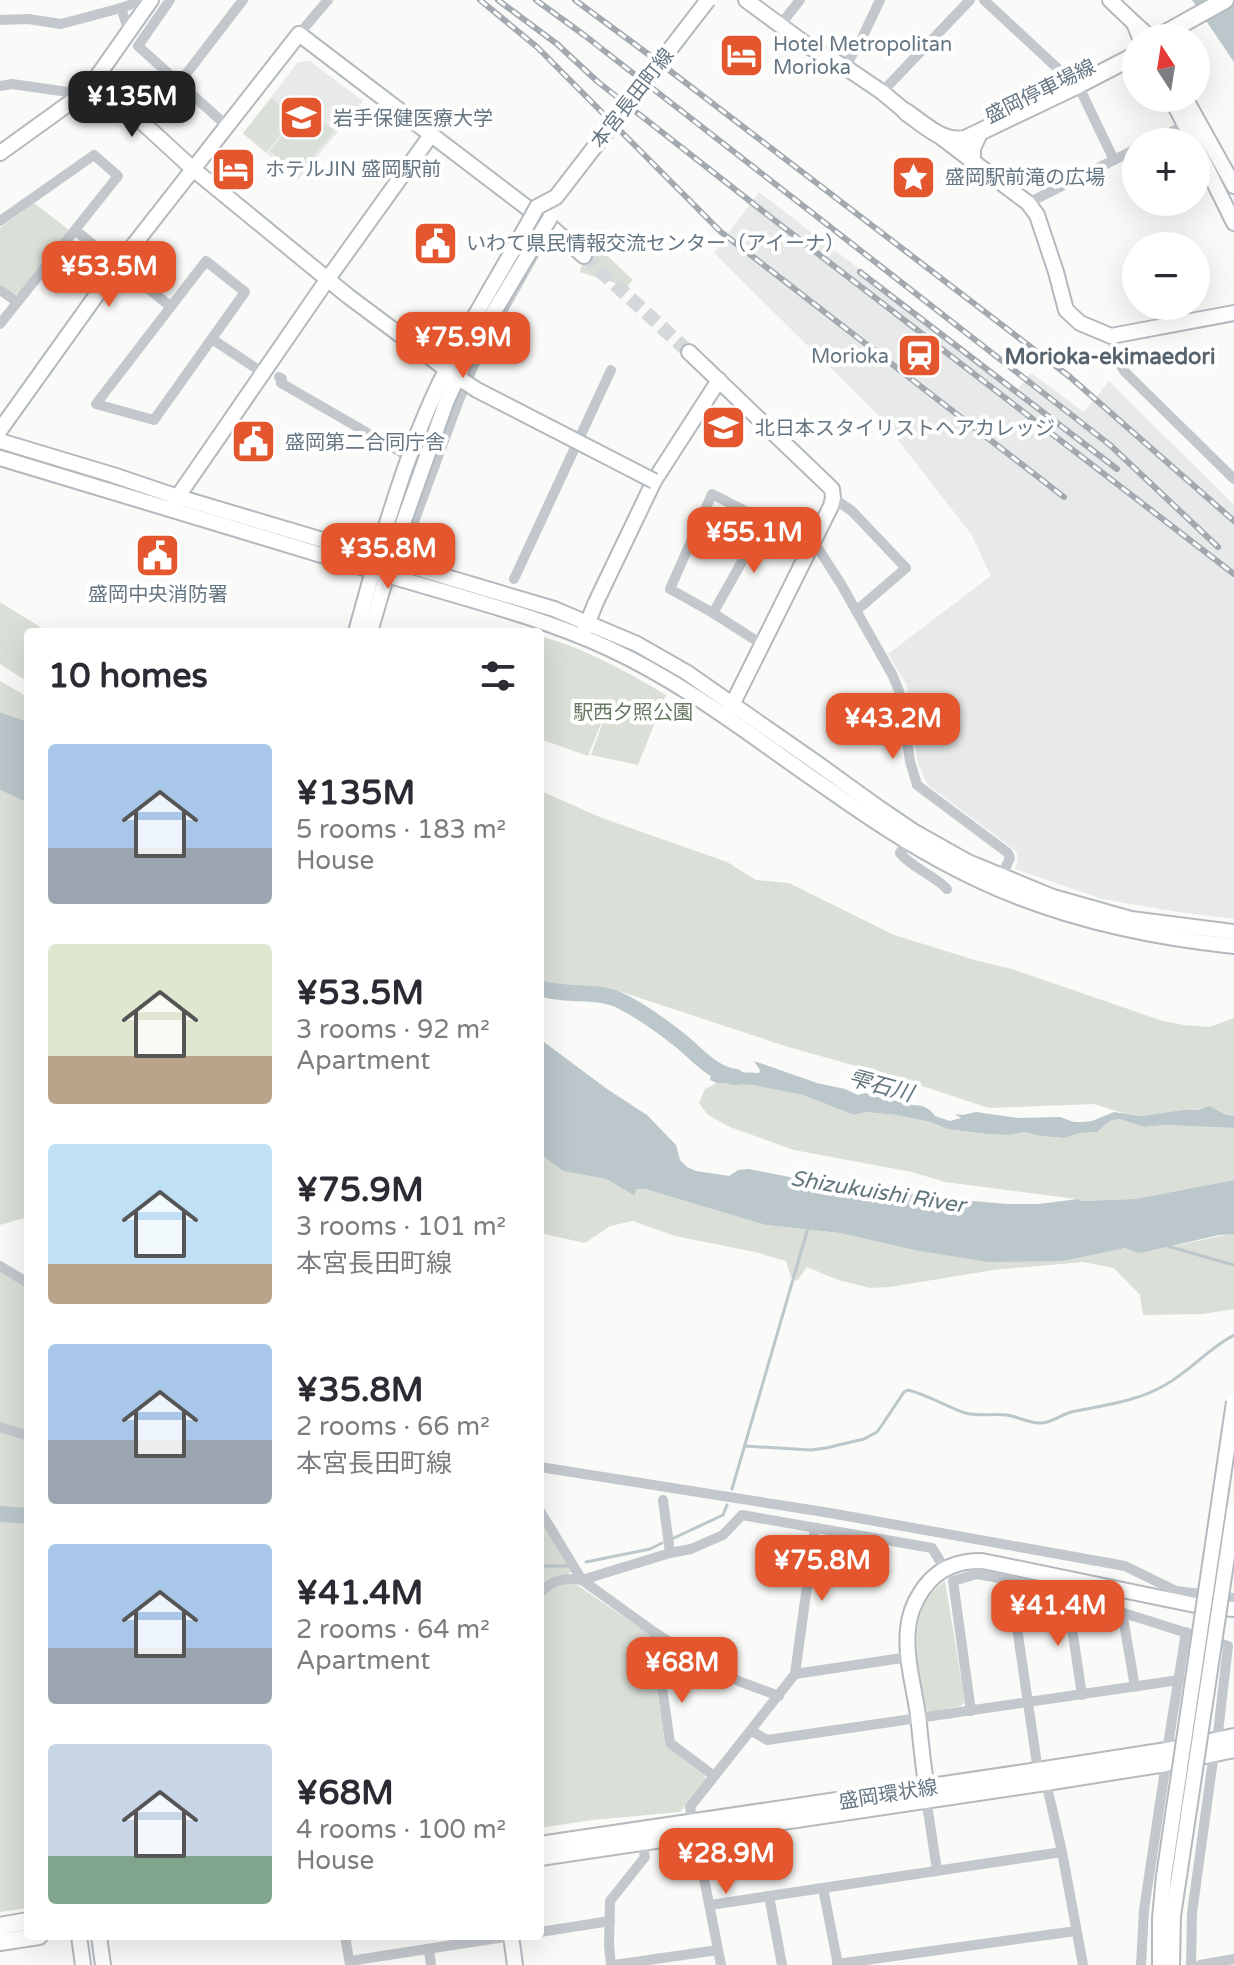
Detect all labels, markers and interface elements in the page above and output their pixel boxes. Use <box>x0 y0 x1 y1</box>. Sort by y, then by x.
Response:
north arrow <box>1122 24 1210 112</box>
map controls <box>1122 24 1210 320</box>
hotel icon: Hotel Metropolitan Morioka <box>718 32 766 80</box>
place label: Hotel Metropolitan Morioka <box>773 33 952 80</box>
street label: 本宮長田町線 <box>586 44 679 153</box>
street label: 盛岡停車場線 <box>981 55 1100 129</box>
pin: ¥135M <box>76 71 188 139</box>
text: ¥135M <box>86 81 178 112</box>
school or university icon: 岩手保健医療大学 <box>278 94 326 142</box>
place label: 岩手保健医療大学 <box>333 107 493 131</box>
button: + <box>1122 128 1210 216</box>
hotel icon: ホテルJIN 盛岡駅前 <box>210 145 258 193</box>
place icon: 盛岡駅前滝の広場 <box>890 153 938 201</box>
place label: ホテルJIN 盛岡駅前 <box>265 158 441 182</box>
place label: 盛岡駅前滝の広場 <box>945 166 1105 190</box>
public building icon: いわて県民情報交流センター（アイーナ） <box>411 219 459 267</box>
place label: いわて県民情報交流センター（アイーナ） <box>466 232 845 256</box>
button: − <box>1122 232 1210 320</box>
pin: ¥53.5M <box>44 241 174 309</box>
text: ¥53.5M <box>60 251 158 282</box>
pin: ¥75.9M <box>398 312 528 380</box>
text: ¥75.9M <box>414 322 512 353</box>
station icon: Morioka <box>896 332 944 380</box>
district label: Morioka-ekimaedori <box>1005 344 1215 370</box>
place label: Morioka <box>811 345 889 369</box>
school or university icon: 北日本スタイリストヘアカレッジ <box>700 404 748 452</box>
place label: 北日本スタイリストヘアカレッジ <box>755 417 1055 441</box>
public building icon: 盛岡第二合同庁舎 <box>230 418 278 466</box>
place label: 盛岡第二合同庁舎 <box>285 431 445 455</box>
pin: ¥55.1M <box>689 507 819 575</box>
text: ¥55.1M <box>705 517 803 548</box>
pin: ¥35.8M <box>323 523 453 591</box>
public building icon: 盛岡中央消防署 <box>134 531 182 579</box>
text: ¥35.8M <box>339 533 437 564</box>
place label: 盛岡中央消防署 <box>88 583 228 607</box>
icon: filters <box>476 654 520 698</box>
text: 10 homes <box>48 656 208 697</box>
pin: ¥43.2M <box>828 693 958 761</box>
park label: 駅西夕照公園 <box>573 701 693 725</box>
text: ¥43.2M <box>844 703 942 734</box>
text: ¥135M <box>296 773 415 814</box>
icon: home <box>112 776 208 872</box>
text: 5 rooms · 183 m² <box>296 814 506 845</box>
text: House <box>296 845 374 876</box>
text: ¥53.5M <box>296 973 424 1014</box>
icon: home <box>112 976 208 1072</box>
text: 3 rooms · 92 m² <box>296 1014 490 1045</box>
text: Apartment <box>296 1045 430 1076</box>
water label: 雫石川 <box>845 1065 918 1108</box>
water label: Shizukuishi River <box>789 1165 969 1219</box>
text: ¥75.9M <box>296 1170 424 1211</box>
icon: home <box>112 1176 208 1272</box>
text: 3 rooms · 101 m² <box>296 1211 506 1242</box>
text: 本宮長田町線 <box>296 1248 452 1279</box>
text: ¥35.8M <box>296 1370 424 1411</box>
icon: home <box>112 1376 208 1472</box>
text: 2 rooms · 66 m² <box>296 1411 490 1442</box>
text: 本宮長田町線 <box>296 1448 452 1479</box>
pin: ¥75.8M <box>757 1535 887 1603</box>
text: ¥75.8M <box>773 1545 871 1576</box>
text: ¥41.4M <box>296 1573 423 1614</box>
icon: home <box>112 1576 208 1672</box>
pin: ¥41.4M <box>993 1580 1123 1648</box>
text: ¥41.4M <box>1009 1590 1107 1621</box>
text: 2 rooms · 64 m² <box>296 1614 490 1645</box>
pin: ¥68M <box>635 1637 729 1705</box>
text: Apartment <box>296 1645 430 1676</box>
text: ¥68M <box>645 1647 719 1678</box>
text: ¥68M <box>296 1773 394 1814</box>
street label: 盛岡環状線 <box>837 1775 939 1815</box>
icon: home <box>112 1776 208 1872</box>
text: 4 rooms · 100 m² <box>296 1814 506 1845</box>
pin: ¥28.9M <box>661 1828 791 1896</box>
text: ¥28.9M <box>677 1838 775 1869</box>
text: House <box>296 1845 374 1876</box>

